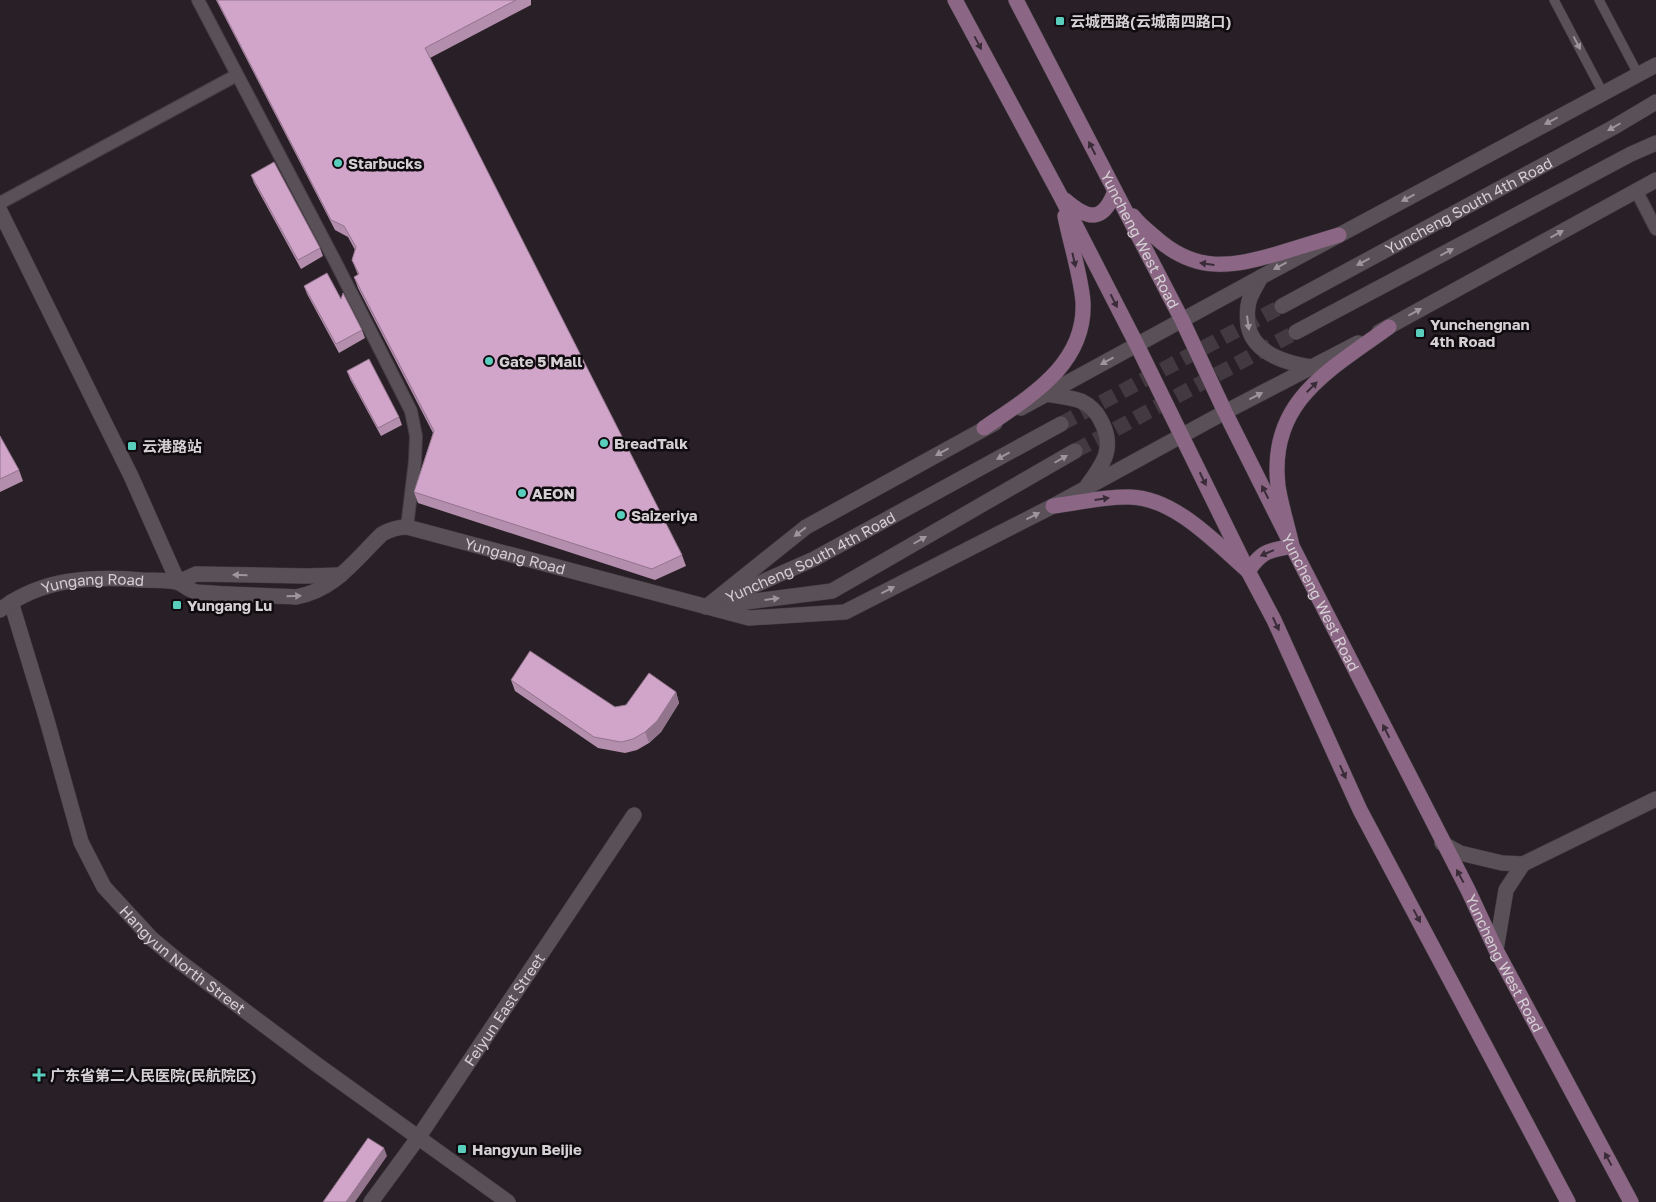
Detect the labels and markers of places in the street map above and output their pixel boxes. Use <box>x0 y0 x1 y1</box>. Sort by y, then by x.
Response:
place label: 云城西路(云城南四路口) <box>1070 12 1231 30</box>
marker: 云城西路(云城南四路口) <box>1054 15 1066 27</box>
place label: Starbucks <box>348 154 422 172</box>
marker: Starbucks <box>332 157 344 169</box>
place label: Yunchengnan 4th Road <box>1430 315 1529 350</box>
marker: Yunchengnan 4th Road <box>1414 327 1426 339</box>
place label: Gate 5 Mall <box>499 352 582 370</box>
marker: Gate 5 Mall <box>483 355 495 367</box>
place label: BreadTalk <box>614 434 688 452</box>
place label: 云港路站 <box>142 437 202 455</box>
marker: BreadTalk <box>598 437 610 449</box>
marker: 云港路站 <box>126 440 138 452</box>
place label: AEON <box>532 484 575 502</box>
marker: AEON <box>516 487 528 499</box>
place label: Saizeriya <box>631 506 698 524</box>
marker: Saizeriya <box>615 509 627 521</box>
place label: Yungang Lu <box>187 596 272 614</box>
marker: Yungang Lu <box>171 599 183 611</box>
place label: 广东省第二人民医院(民航院区) <box>50 1066 256 1084</box>
marker: 广东省第二人民医院(民航院区) <box>32 1068 46 1082</box>
place label: Hangyun Beijie <box>472 1140 582 1158</box>
marker: Hangyun Beijie <box>456 1143 468 1155</box>

